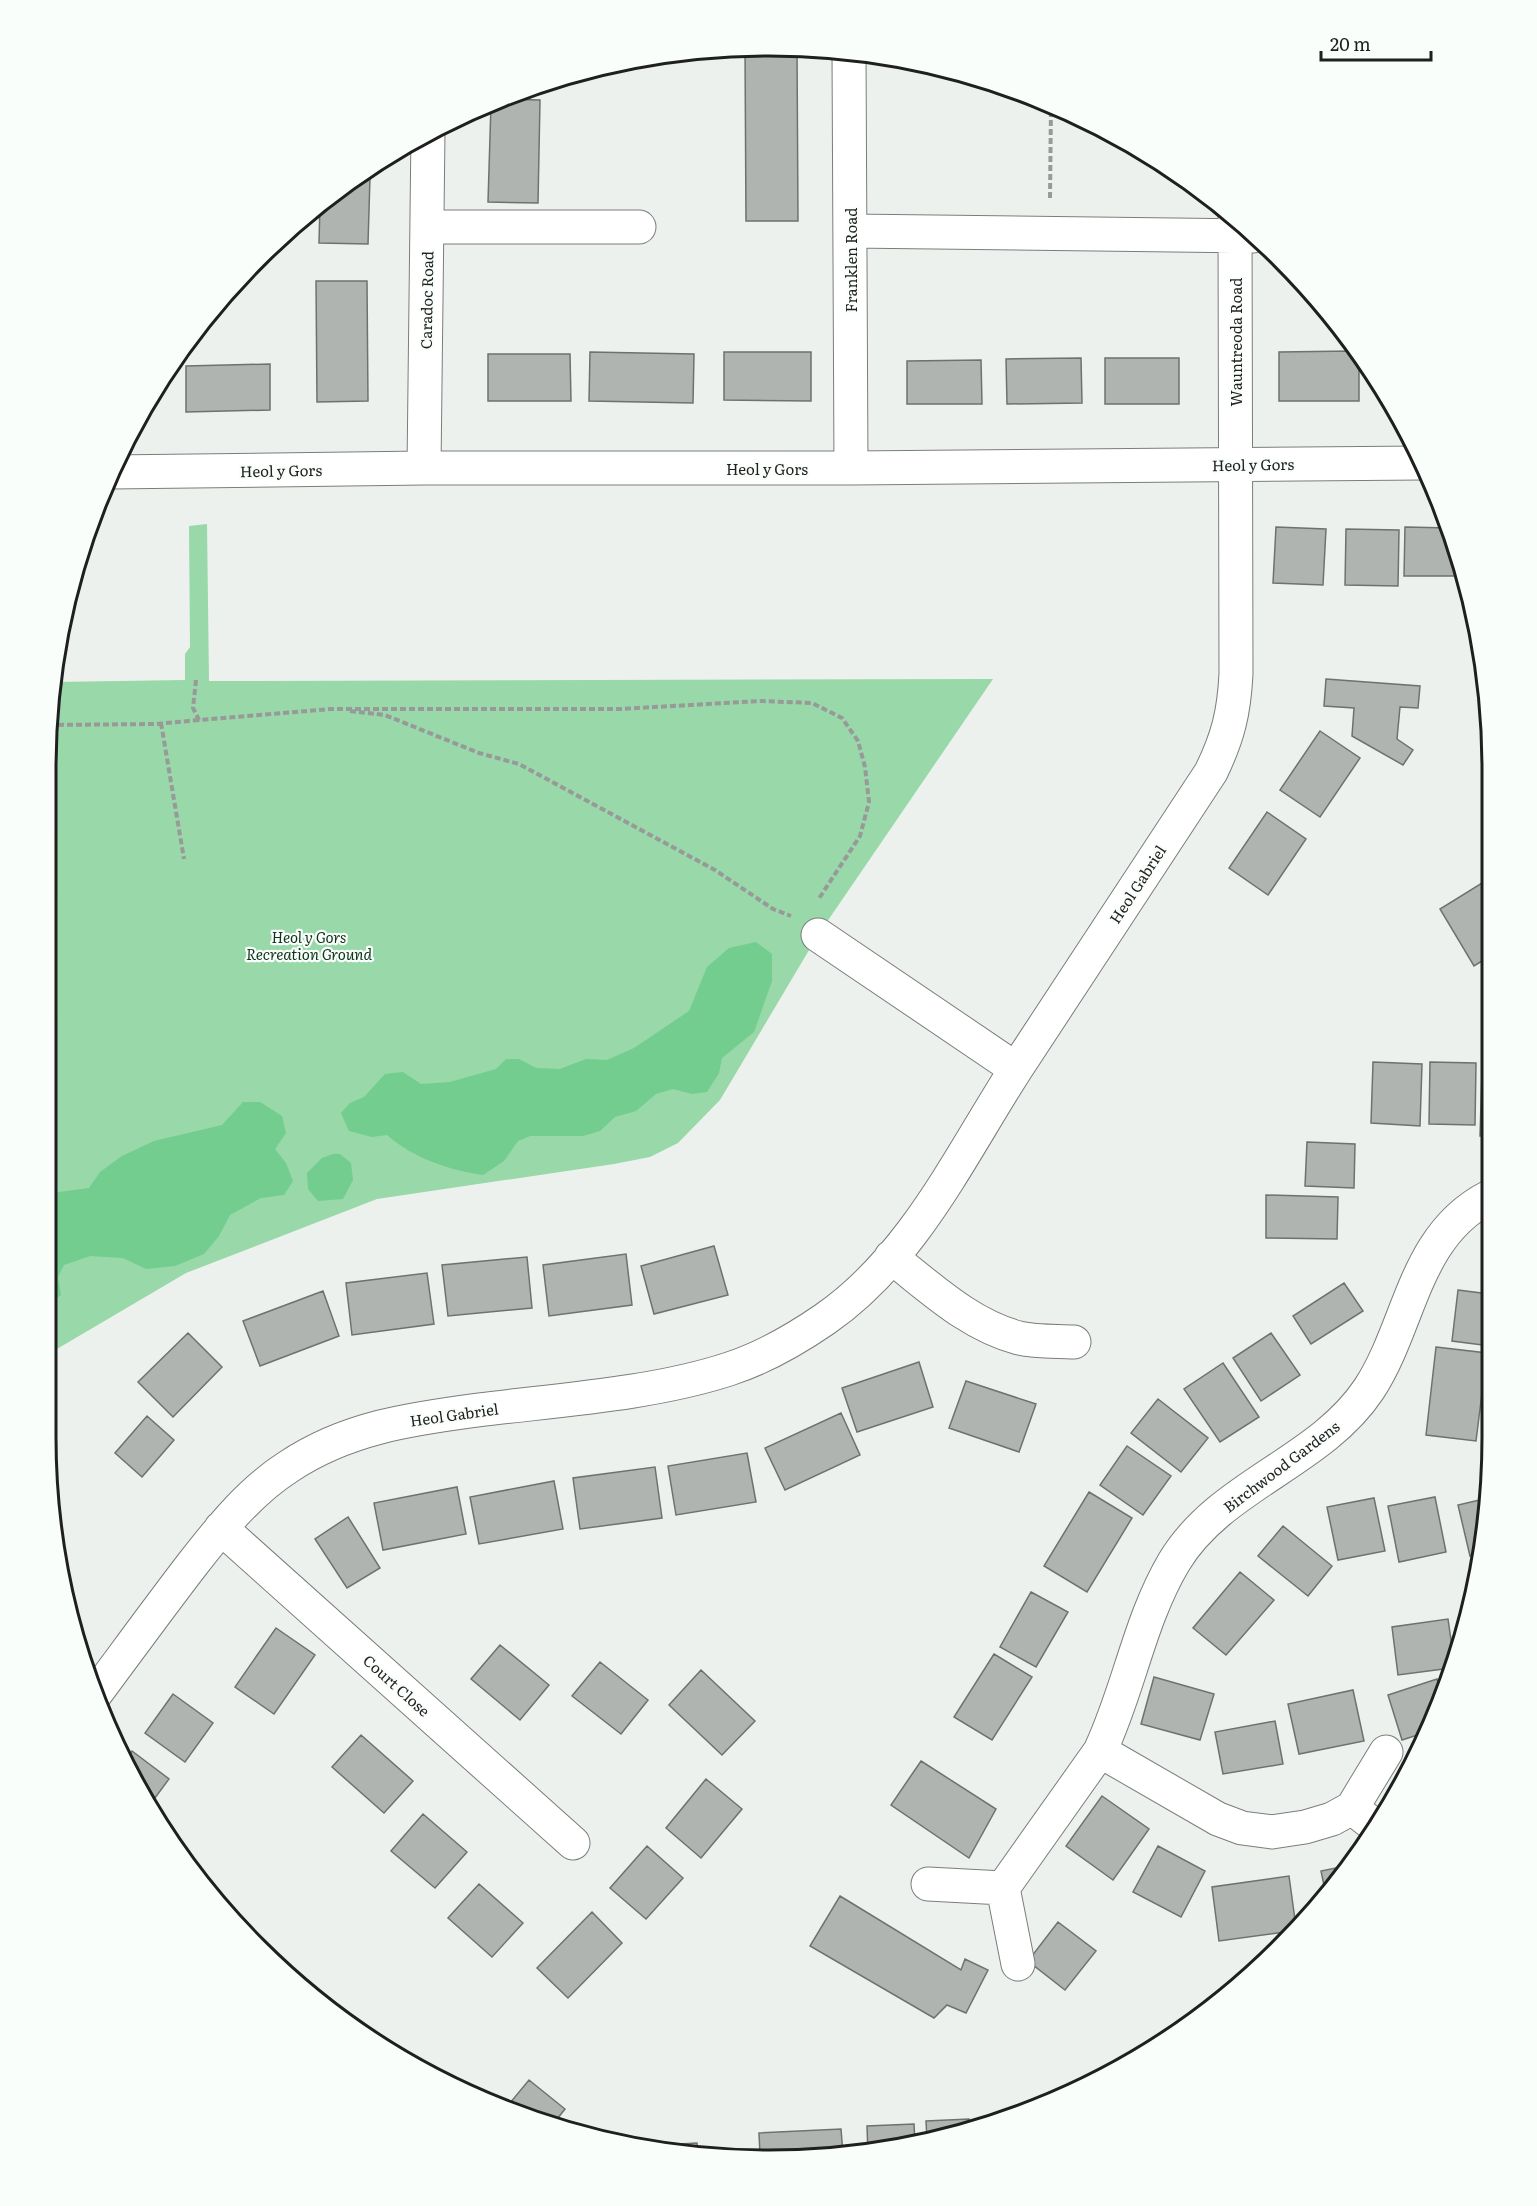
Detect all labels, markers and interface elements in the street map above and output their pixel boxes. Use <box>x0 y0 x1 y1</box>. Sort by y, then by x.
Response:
scale bar <box>1321 24 1430 62</box>
text: 20 m <box>1330 30 1371 57</box>
street label: Franklen Road <box>839 208 862 312</box>
street label: Caradoc Road <box>414 251 438 349</box>
street label: Wauntreoda Road <box>1224 278 1247 406</box>
street label: Heol y Gors <box>1212 452 1295 476</box>
street label: Heol y Gors <box>726 457 808 480</box>
street label: Heol y Gors <box>240 458 323 482</box>
street label: Heol Gabriel <box>1103 840 1171 928</box>
park label: Heol y Gors Recreation Ground <box>246 925 372 965</box>
street label: Heol Gabriel <box>408 1396 500 1432</box>
street label: Birchwood Gardens <box>1218 1414 1344 1517</box>
street label: Court Close <box>358 1649 436 1722</box>

